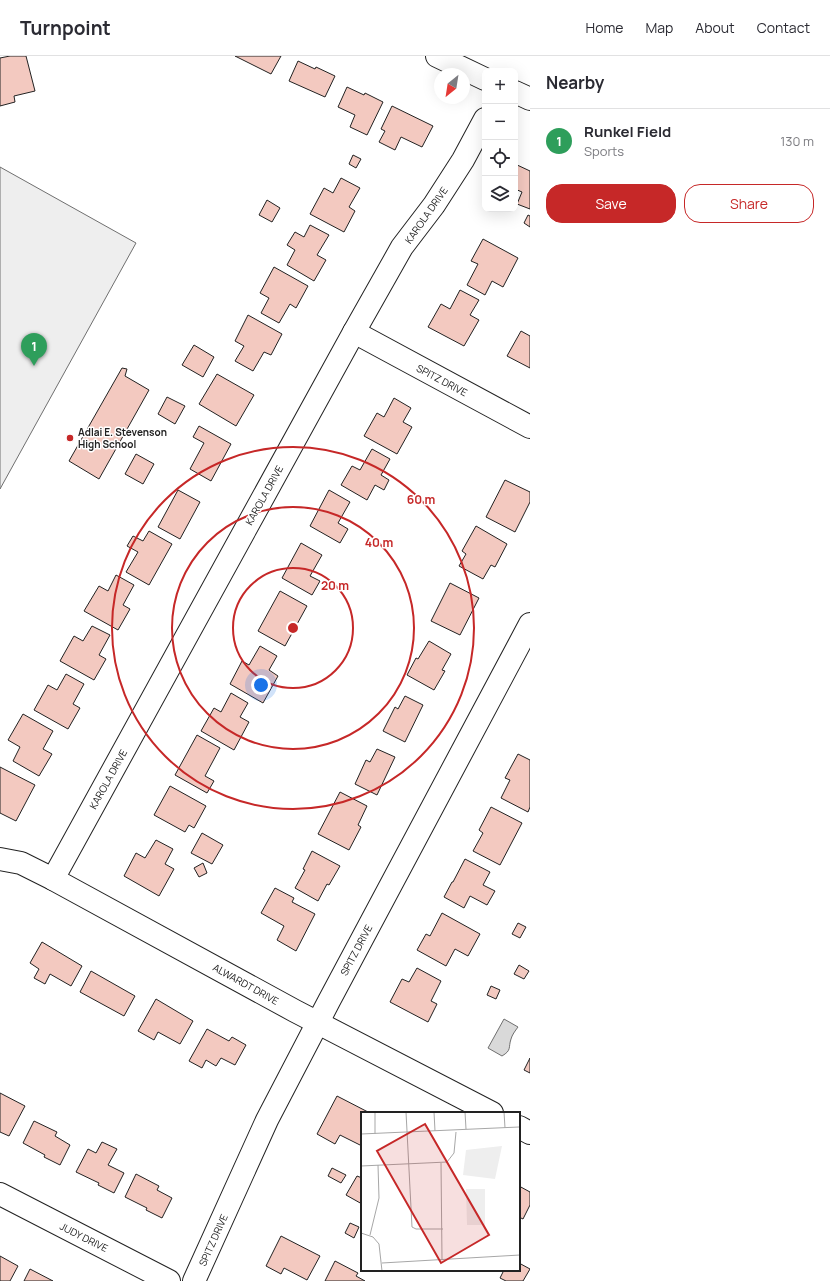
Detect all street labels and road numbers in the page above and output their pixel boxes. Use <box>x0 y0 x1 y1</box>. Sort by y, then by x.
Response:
street label: KAROLA DRIVE <box>401 184 451 246</box>
street label: SPITZ DRIVE <box>414 361 470 399</box>
street label: KAROLA DRIVE <box>242 462 286 527</box>
street label: KAROLA DRIVE <box>86 746 130 811</box>
street label: SPITZ DRIVE <box>337 922 375 978</box>
street label: ALWARDT DRIVE <box>211 960 282 1008</box>
street label: SPITZ DRIVE <box>195 1211 231 1268</box>
street label: JUDY DRIVE <box>58 1219 111 1255</box>

